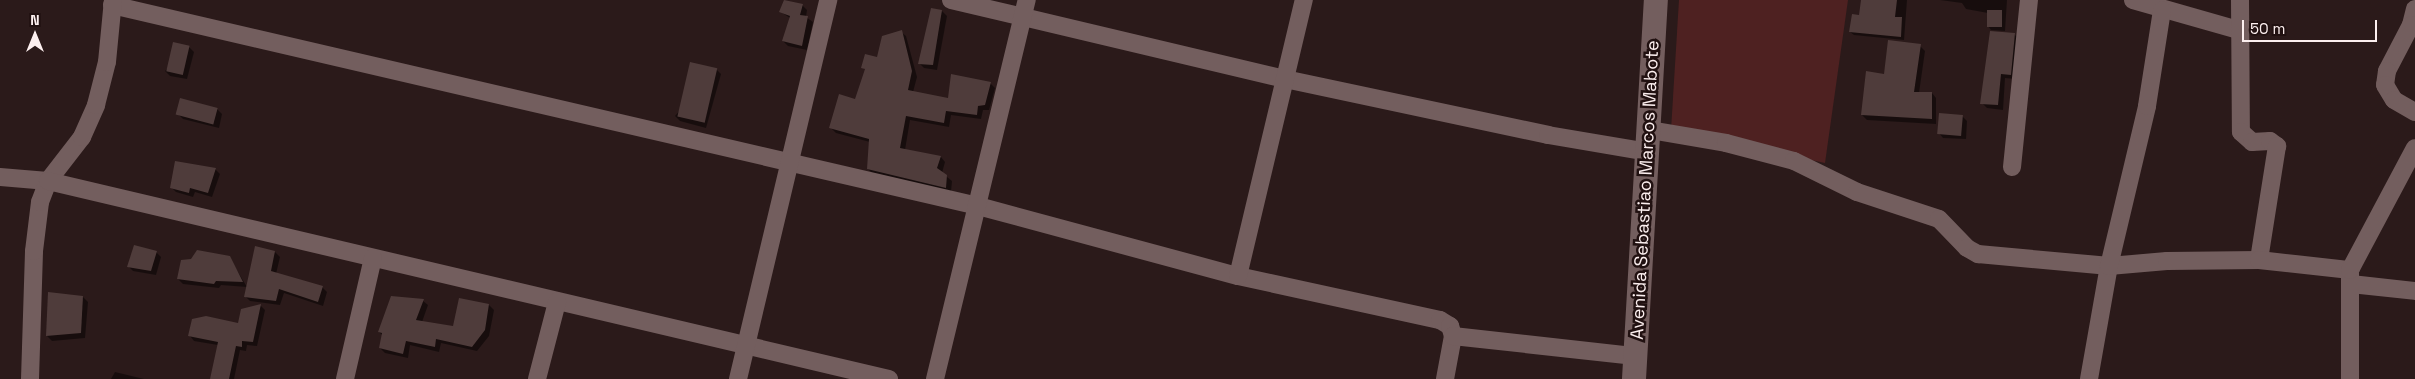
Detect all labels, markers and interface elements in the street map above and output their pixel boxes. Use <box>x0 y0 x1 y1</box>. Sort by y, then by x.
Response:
north arrow <box>10 10 60 60</box>
scale bar <box>2245 10 2380 42</box>
text: N <box>30 11 40 29</box>
text: 50 m <box>2250 19 2285 38</box>
street label: Avenida Sebastiao Marcos Mabote <box>1626 40 1664 340</box>

